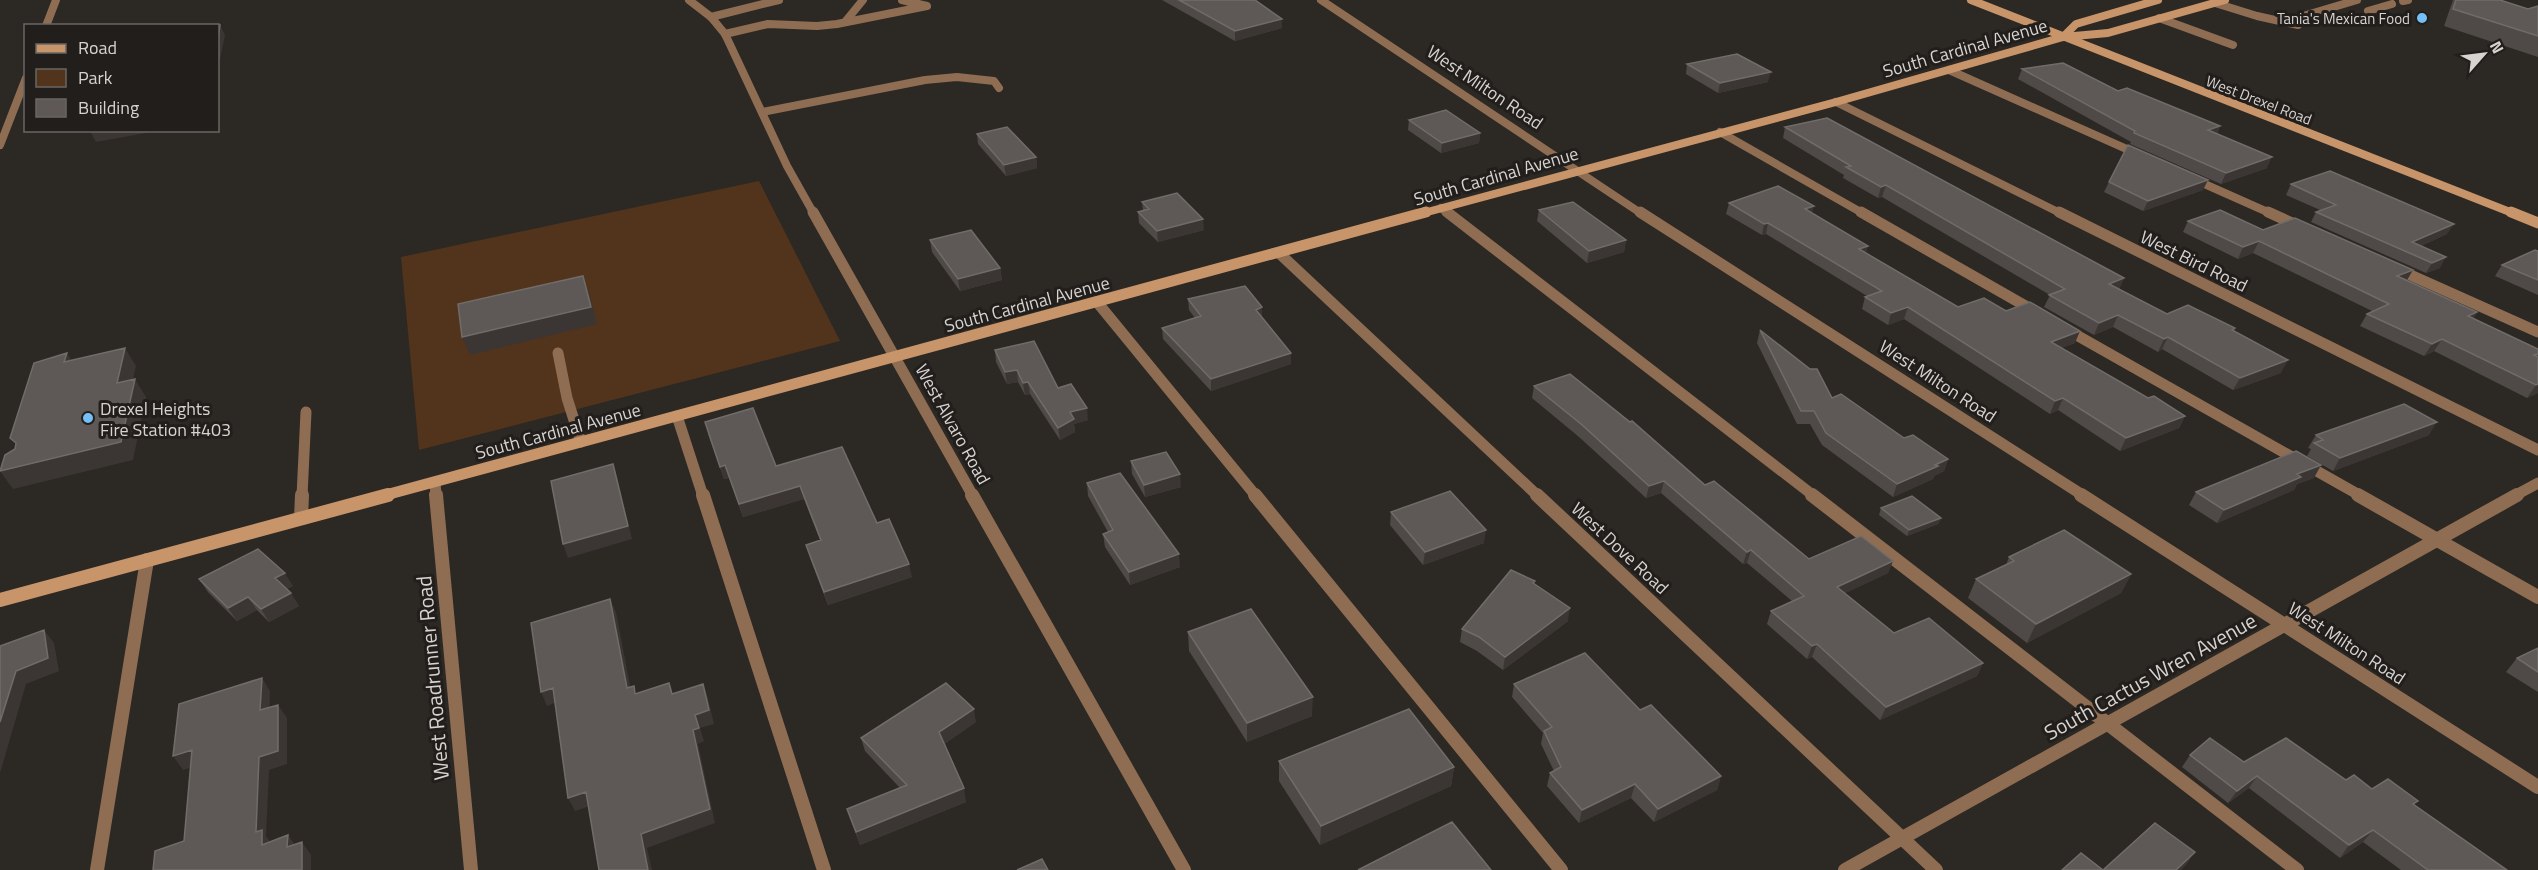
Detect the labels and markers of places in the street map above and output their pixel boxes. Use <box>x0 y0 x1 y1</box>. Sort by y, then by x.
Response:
place label: Tania's Mexican Food <box>2277 7 2410 30</box>
marker: Tania's Mexican Food <box>2415 11 2429 25</box>
place label: Drexel Heights Fire Station #403 <box>100 395 231 443</box>
marker: Drexel Heights Fire Station #403 <box>81 411 95 425</box>

